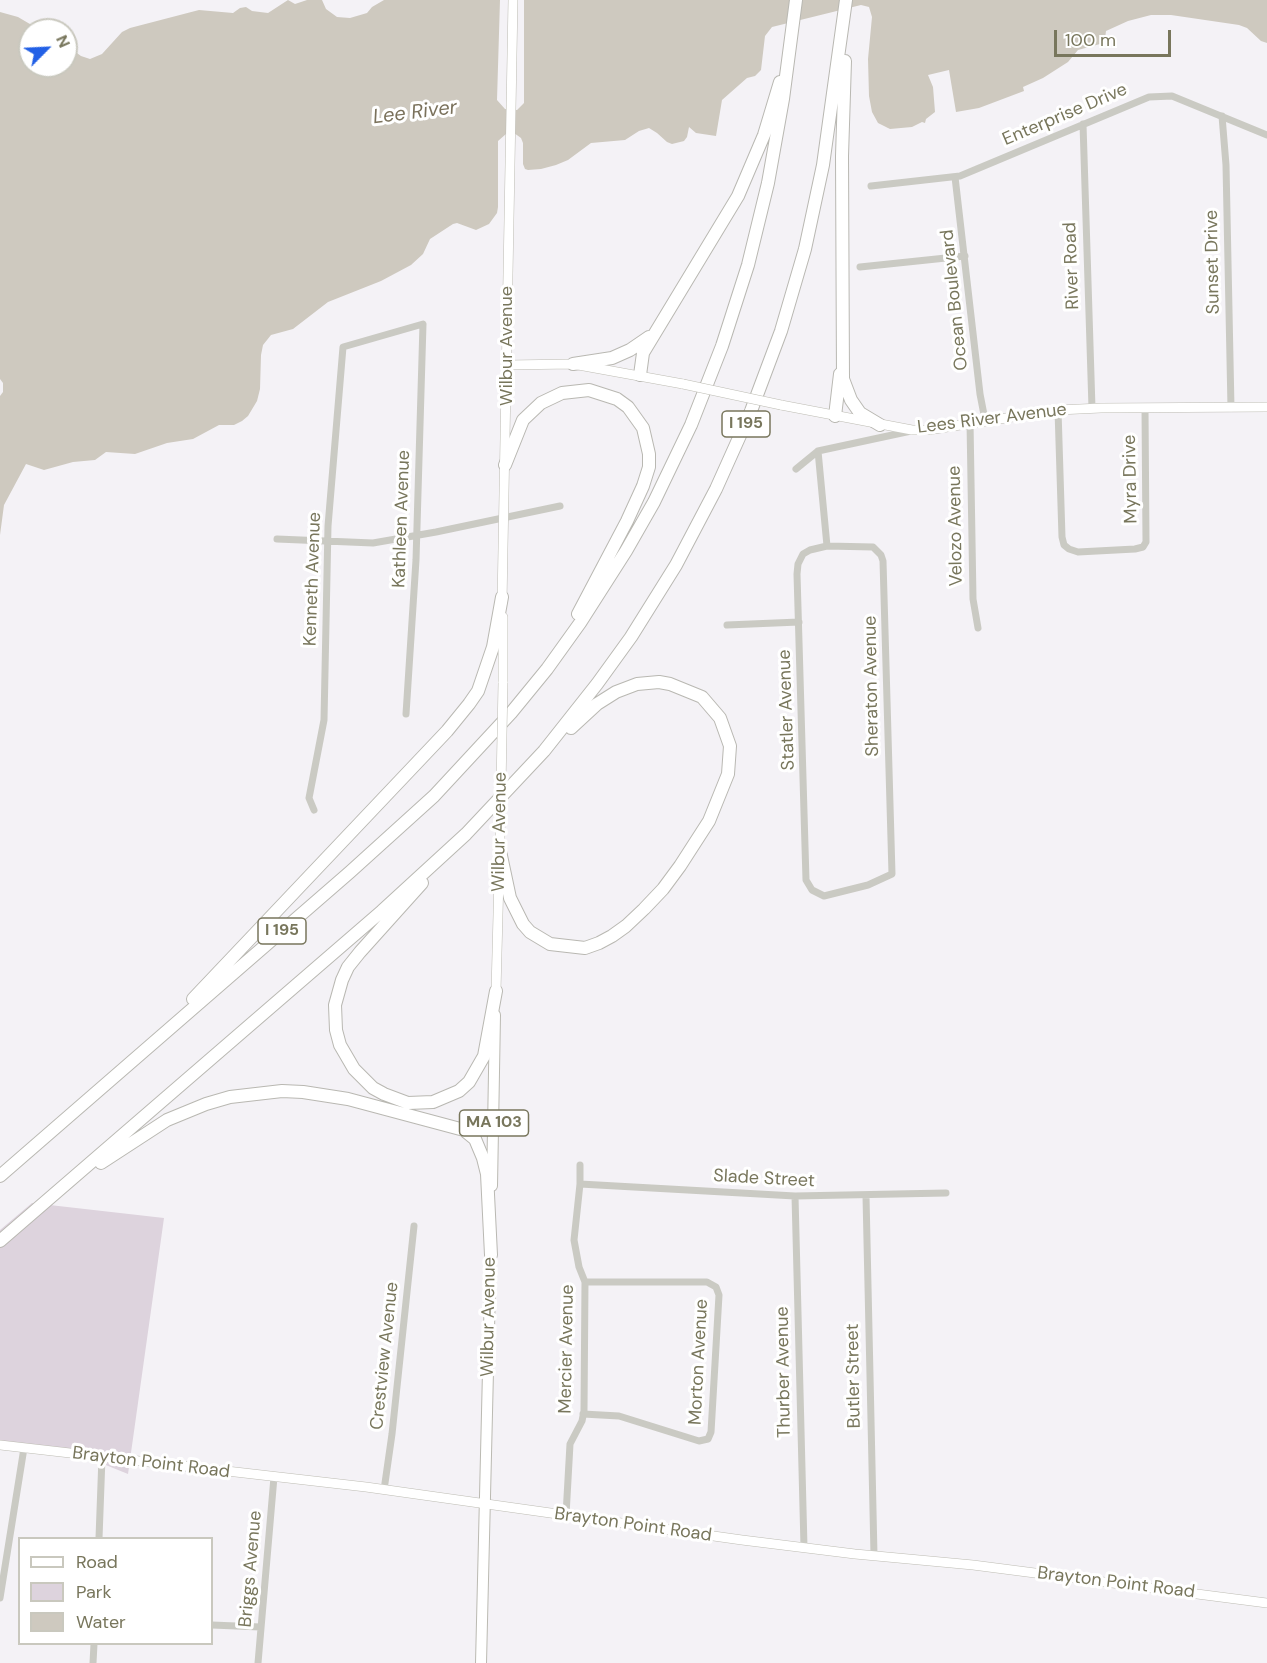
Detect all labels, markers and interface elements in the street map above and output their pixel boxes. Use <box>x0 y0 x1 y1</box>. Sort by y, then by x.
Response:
north arrow <box>18 18 78 78</box>
scale bar <box>1057 18 1174 56</box>
text: 100 m <box>1065 28 1116 52</box>
text: N <box>51 32 75 51</box>
street label: Enterprise Drive <box>1000 79 1130 151</box>
water label: Lee River <box>372 96 458 130</box>
street label: Sunset Drive <box>1201 210 1225 314</box>
street label: River Road <box>1060 222 1084 310</box>
street label: Ocean Boulevard <box>937 229 973 371</box>
street label: Wilbur Avenue <box>496 286 518 406</box>
street label: Lees River Avenue <box>916 399 1068 439</box>
road number: I 195 <box>722 411 770 437</box>
street label: Myra Drive <box>1119 434 1143 524</box>
street label: Kathleen Avenue <box>389 450 415 588</box>
street label: Velozo Avenue <box>944 465 968 587</box>
street label: Kenneth Avenue <box>300 512 326 646</box>
street label: Sheraton Avenue <box>860 615 884 757</box>
street label: Statler Avenue <box>774 649 800 771</box>
street label: Wilbur Avenue <box>488 772 512 892</box>
road number: I 195 <box>258 918 306 944</box>
road number: MA 103 <box>460 1110 528 1136</box>
street label: Slade Street <box>713 1166 815 1192</box>
street label: Wilbur Avenue <box>477 1257 501 1377</box>
street label: Crestview Avenue <box>366 1281 404 1431</box>
street label: Mercier Avenue <box>555 1284 579 1414</box>
street label: Morton Avenue <box>685 1298 713 1426</box>
street label: Thurber Avenue <box>772 1306 796 1438</box>
street label: Butler Street <box>842 1323 866 1429</box>
street label: Brayton Point Road <box>71 1443 231 1483</box>
street label: Brayton Point Road <box>553 1503 713 1547</box>
street label: Briggs Avenue <box>235 1510 267 1628</box>
legend <box>18 1537 213 1645</box>
text: Road <box>76 1550 118 1574</box>
street label: Brayton Point Road <box>1036 1563 1196 1603</box>
text: Park <box>76 1580 112 1604</box>
text: Water <box>76 1610 126 1634</box>

